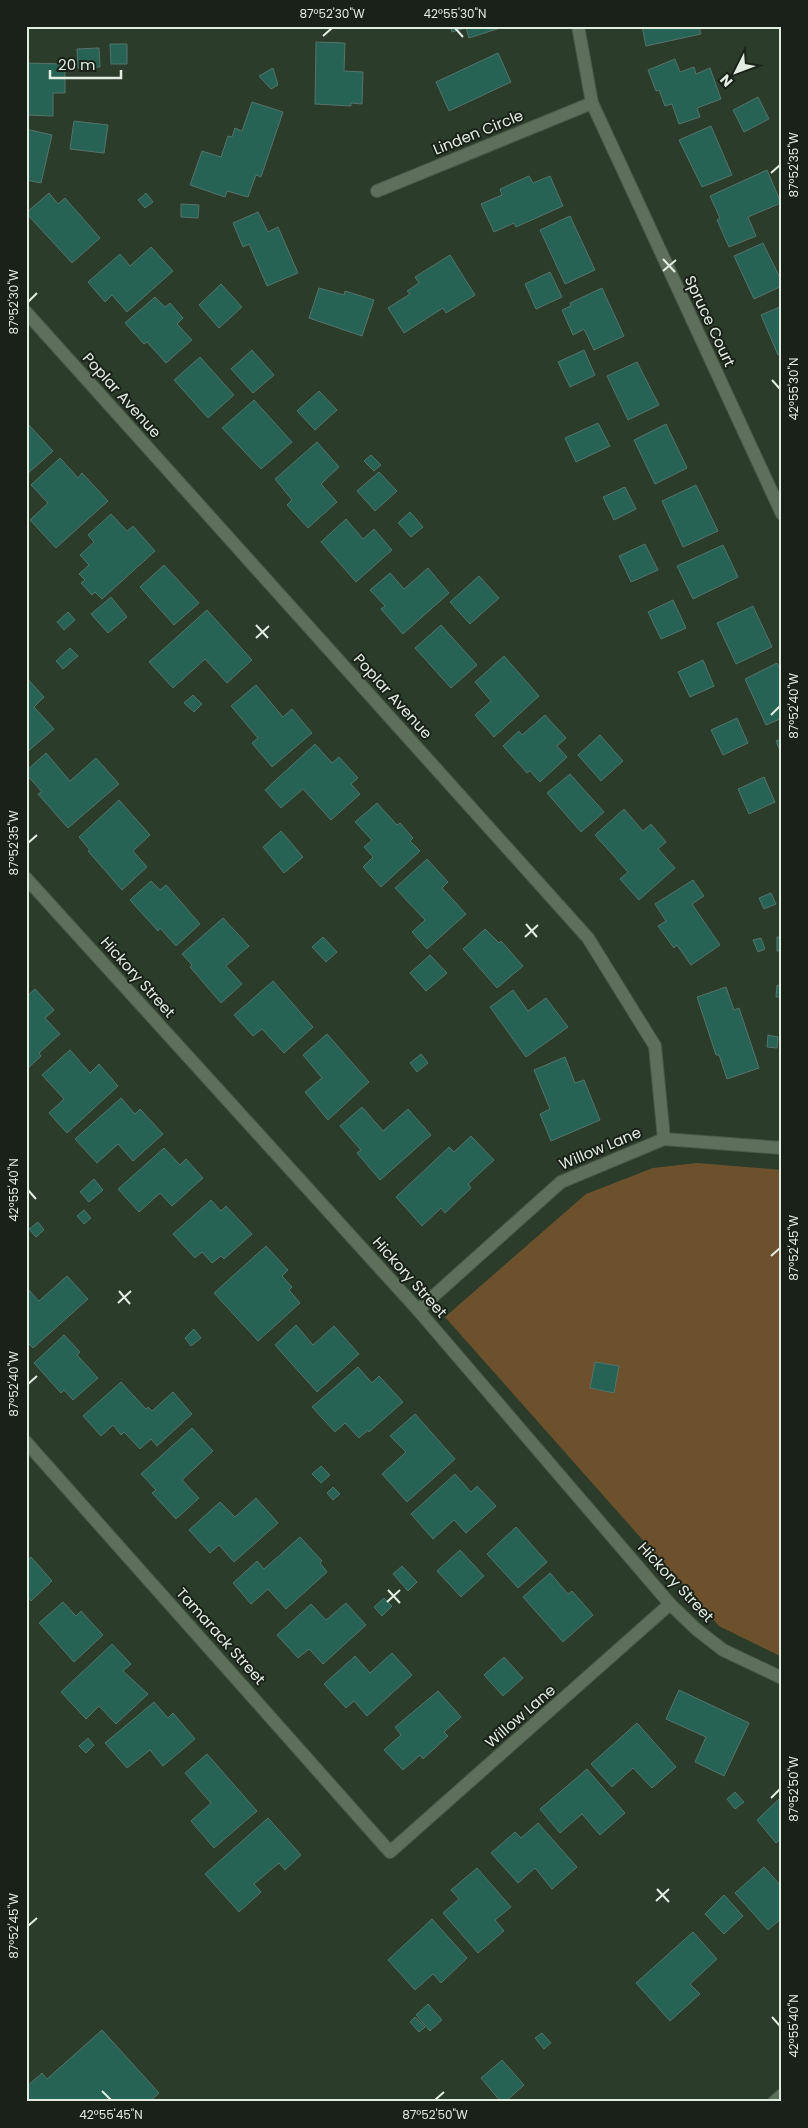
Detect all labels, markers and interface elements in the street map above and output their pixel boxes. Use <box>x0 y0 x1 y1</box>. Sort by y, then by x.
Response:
text: 87°52'30"W <box>299 5 365 22</box>
text: 42°55'30"N <box>424 5 486 22</box>
scale bar <box>50 48 121 80</box>
north arrow <box>710 48 760 98</box>
text: 20 m <box>58 54 96 75</box>
text: N <box>715 70 737 91</box>
street label: Linden Circle <box>430 104 526 160</box>
text: 87°52'35"W <box>785 132 802 198</box>
text: 87°52'30"W <box>5 269 22 335</box>
street label: Spruce Court <box>680 272 740 370</box>
street label: Poplar Avenue <box>78 348 166 442</box>
text: 42°55'30"N <box>785 358 802 420</box>
street label: Poplar Avenue <box>349 649 437 743</box>
text: 87°52'40"W <box>785 673 802 739</box>
text: 87°52'35"W <box>5 810 22 876</box>
street label: Hickory Street <box>96 932 180 1022</box>
street label: Willow Lane <box>556 1121 644 1175</box>
text: 42°55'40"N <box>5 1158 22 1222</box>
text: 87°52'45"W <box>785 1215 802 1281</box>
street label: Hickory Street <box>368 1232 452 1322</box>
text: 87°52'40"W <box>5 1351 22 1417</box>
street label: Hickory Street <box>633 1537 719 1627</box>
street label: Tamarack Street <box>172 1583 270 1689</box>
street label: Willow Lane <box>480 1679 560 1753</box>
text: 87°52'50"W <box>785 1756 802 1822</box>
text: 87°52'45"W <box>5 1893 22 1959</box>
text: 42°55'40"N <box>785 1994 802 2058</box>
text: 42°55'45"N <box>79 2106 143 2123</box>
text: 87°52'50"W <box>402 2106 468 2123</box>

